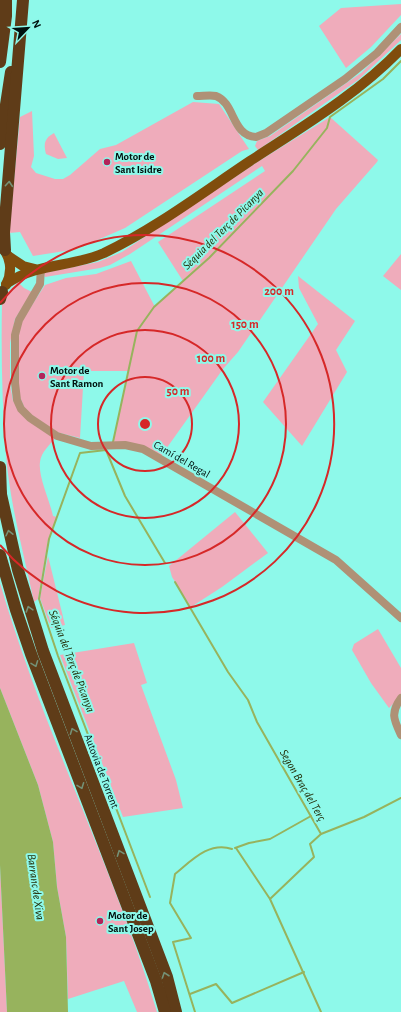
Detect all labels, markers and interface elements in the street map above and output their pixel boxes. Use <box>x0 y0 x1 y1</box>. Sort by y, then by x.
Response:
north arrow <box>8 8 48 48</box>
text: N <box>30 18 43 30</box>
place label: Motor de Sant Isidre <box>115 151 162 175</box>
marker: Motor de Sant Isidre <box>102 157 112 167</box>
one-way arrow <box>4 181 13 187</box>
water label: Séquia del Terç de Picanya <box>180 186 266 272</box>
text: 200 m <box>264 285 294 297</box>
text: 150 m <box>231 318 259 330</box>
text: 100 m <box>197 352 225 364</box>
place label: Motor de Sant Ramon <box>50 365 104 389</box>
marker: Motor de Sant Ramon <box>37 371 47 381</box>
text: 50 m <box>167 385 190 397</box>
centre of rings <box>138 417 152 431</box>
street label: Camí del Regal <box>152 439 212 480</box>
one-way arrow <box>5 530 13 536</box>
one-way arrow <box>25 606 34 613</box>
water label: Séquia del Terç de Picanya <box>46 608 97 714</box>
one-way arrow <box>30 661 38 668</box>
one-way arrow <box>70 728 78 735</box>
street label: Autovia de Torrent <box>82 733 121 810</box>
water label: Segon Braç del Terç <box>278 747 329 824</box>
one-way arrow <box>77 782 85 789</box>
one-way arrow <box>116 850 124 857</box>
water label: Barranc de Xiva <box>25 853 47 921</box>
place label: Motor de Sant Josep <box>108 910 154 934</box>
marker: Motor de Sant Josep <box>95 916 105 926</box>
one-way arrow <box>162 971 170 978</box>

